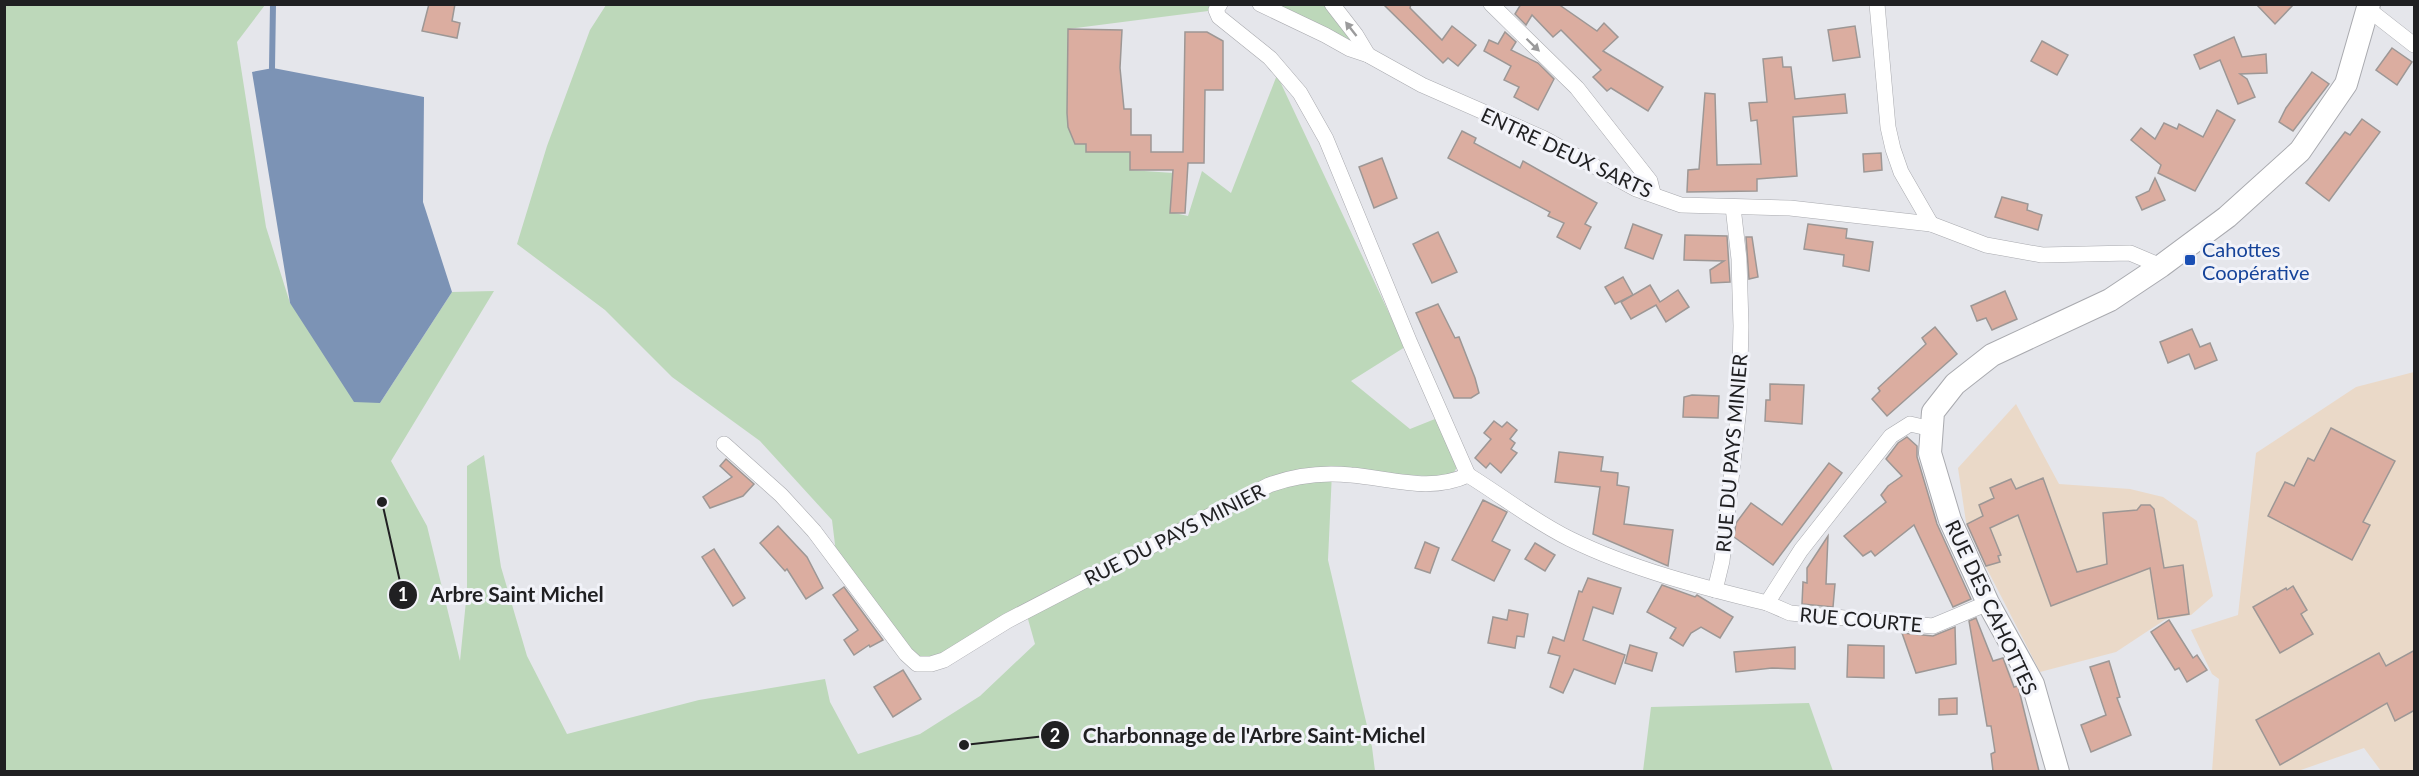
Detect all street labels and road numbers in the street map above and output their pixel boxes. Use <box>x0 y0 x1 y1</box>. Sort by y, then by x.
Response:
street label: ENTRE DEUX SARTS <box>1478 102 1656 202</box>
street label: RUE DU PAYS MINIER <box>1710 352 1752 553</box>
street label: RUE DU PAYS MINIER <box>1080 478 1269 590</box>
street label: RUE DES CAHOTTES <box>1941 516 2043 698</box>
street label: RUE COURTE <box>1799 602 1923 636</box>

